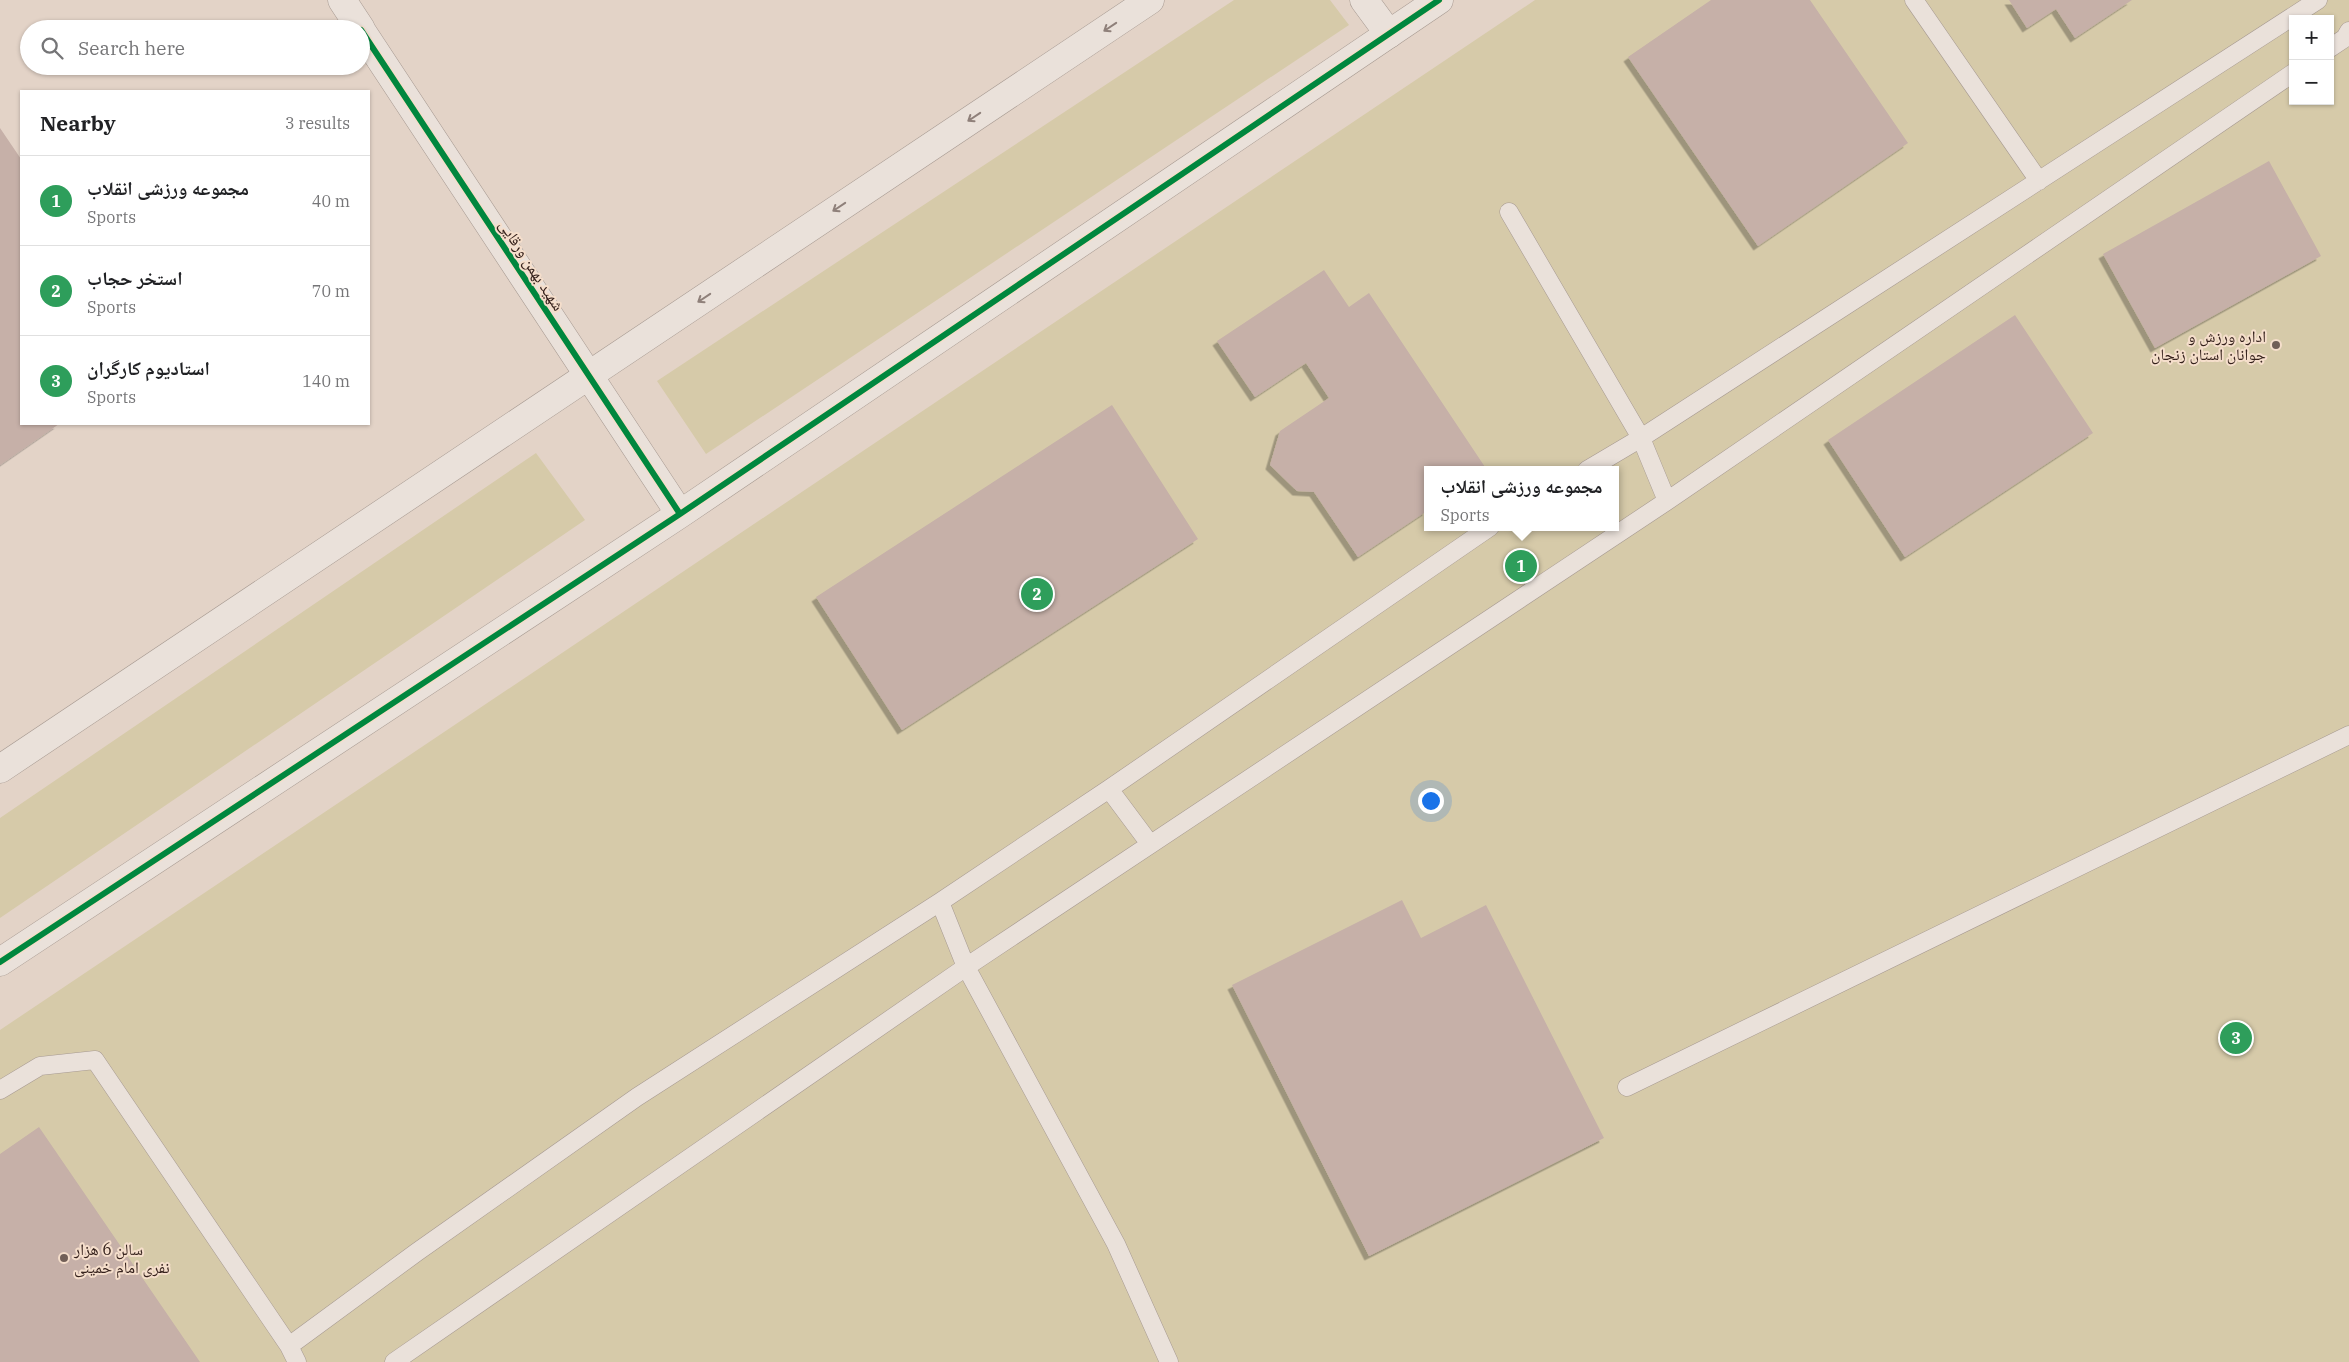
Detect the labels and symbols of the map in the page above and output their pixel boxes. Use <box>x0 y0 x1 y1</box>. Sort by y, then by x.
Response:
one-way arrow <box>1103 22 1117 32</box>
one-way arrow <box>968 112 982 122</box>
one-way arrow <box>833 203 847 213</box>
street label: شهید بهمن ورقایی <box>494 216 569 315</box>
one-way arrow <box>697 292 711 303</box>
place label: اداره ورزش و جوانان استان زنجان <box>2151 326 2266 365</box>
marker: اداره ورزش و جوانان استان زنجان <box>2270 339 2282 351</box>
pin: 1 <box>1505 547 1537 585</box>
pin: 2 <box>1021 575 1053 613</box>
your location <box>1418 788 1444 814</box>
pin: 3 <box>2220 1019 2252 1057</box>
place label: سالن 6 هزار نفری امام خمینی <box>73 1239 170 1278</box>
marker: سالن 6 هزار نفری امام خمینی <box>58 1252 70 1264</box>

